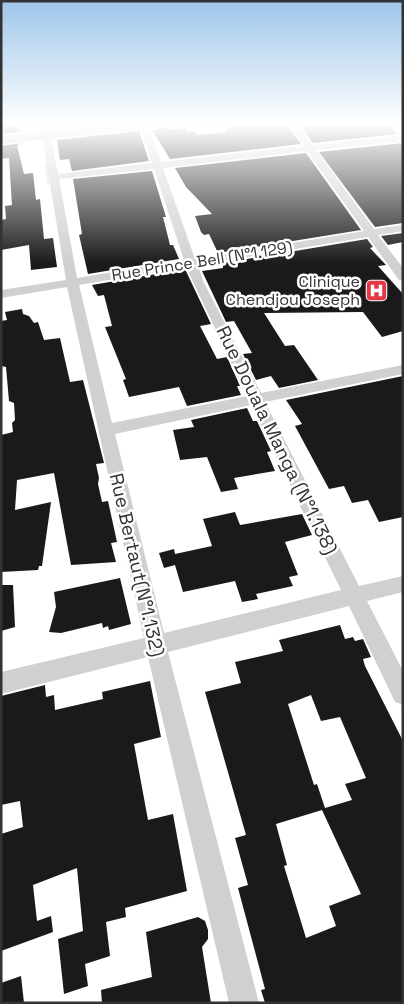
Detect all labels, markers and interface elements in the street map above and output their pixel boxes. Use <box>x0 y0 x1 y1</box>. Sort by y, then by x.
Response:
street label: Rue Prince Bell (N°1.129) <box>110 236 294 286</box>
place label: Clinique Chendjou Joseph <box>226 271 360 310</box>
hospital icon: Clinique Chendjou Joseph <box>364 278 388 302</box>
street label: Rue Douala Manga (N°1.138) <box>211 322 343 558</box>
street label: Rue Bertaut(N°1.132) <box>104 471 170 659</box>

